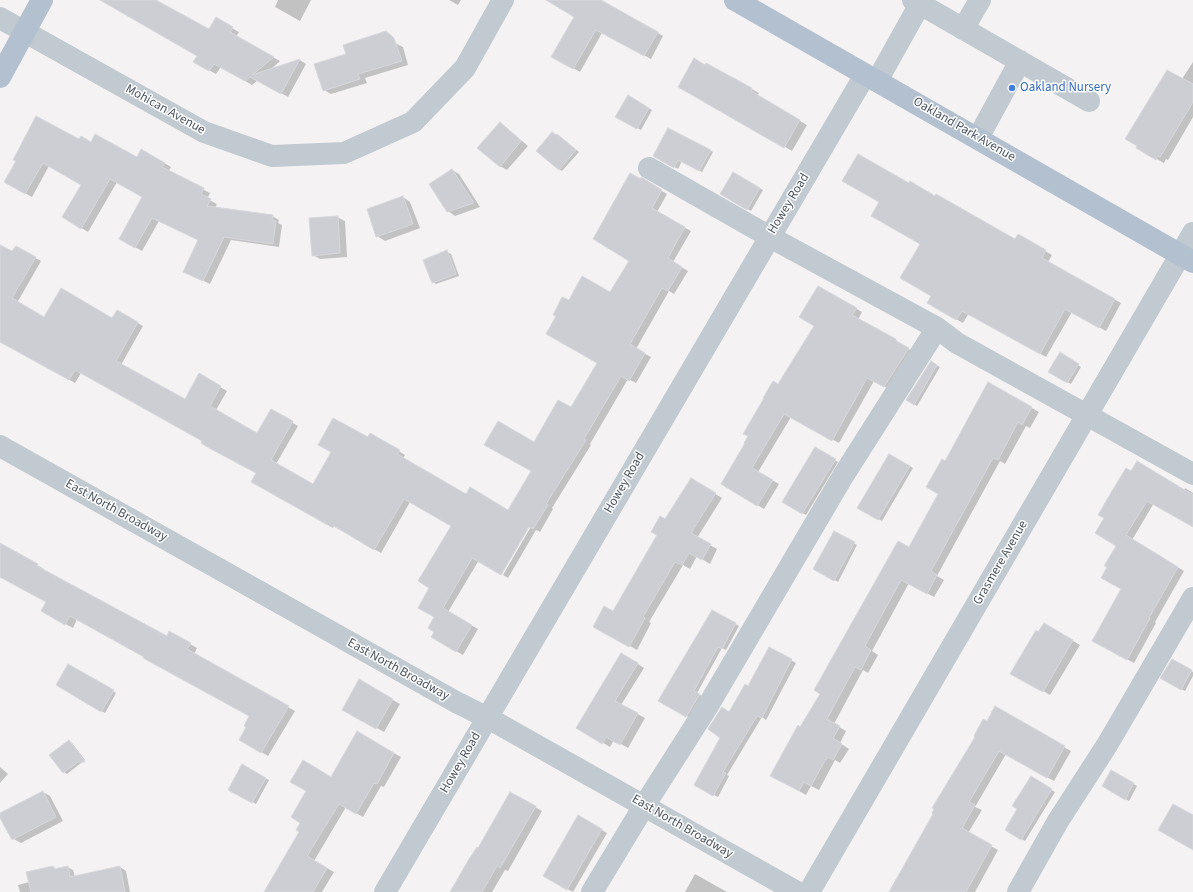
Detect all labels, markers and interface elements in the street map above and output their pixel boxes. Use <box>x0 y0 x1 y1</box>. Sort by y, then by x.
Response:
place label: Oakland Nursery <box>1020 80 1111 96</box>
street label: Mohican Avenue <box>122 82 208 138</box>
marker: Oakland Nursery <box>1007 83 1017 93</box>
street label: Oakland Park Avenue <box>910 94 1018 166</box>
street label: Howey Road <box>765 171 813 237</box>
street label: Howey Road <box>601 450 649 516</box>
street label: East North Broadway <box>62 477 170 545</box>
street label: Grasmere Avenue <box>971 518 1031 608</box>
street label: East North Broadway <box>344 636 452 704</box>
street label: Howey Road <box>437 730 485 796</box>
street label: East North Broadway <box>629 792 735 862</box>

